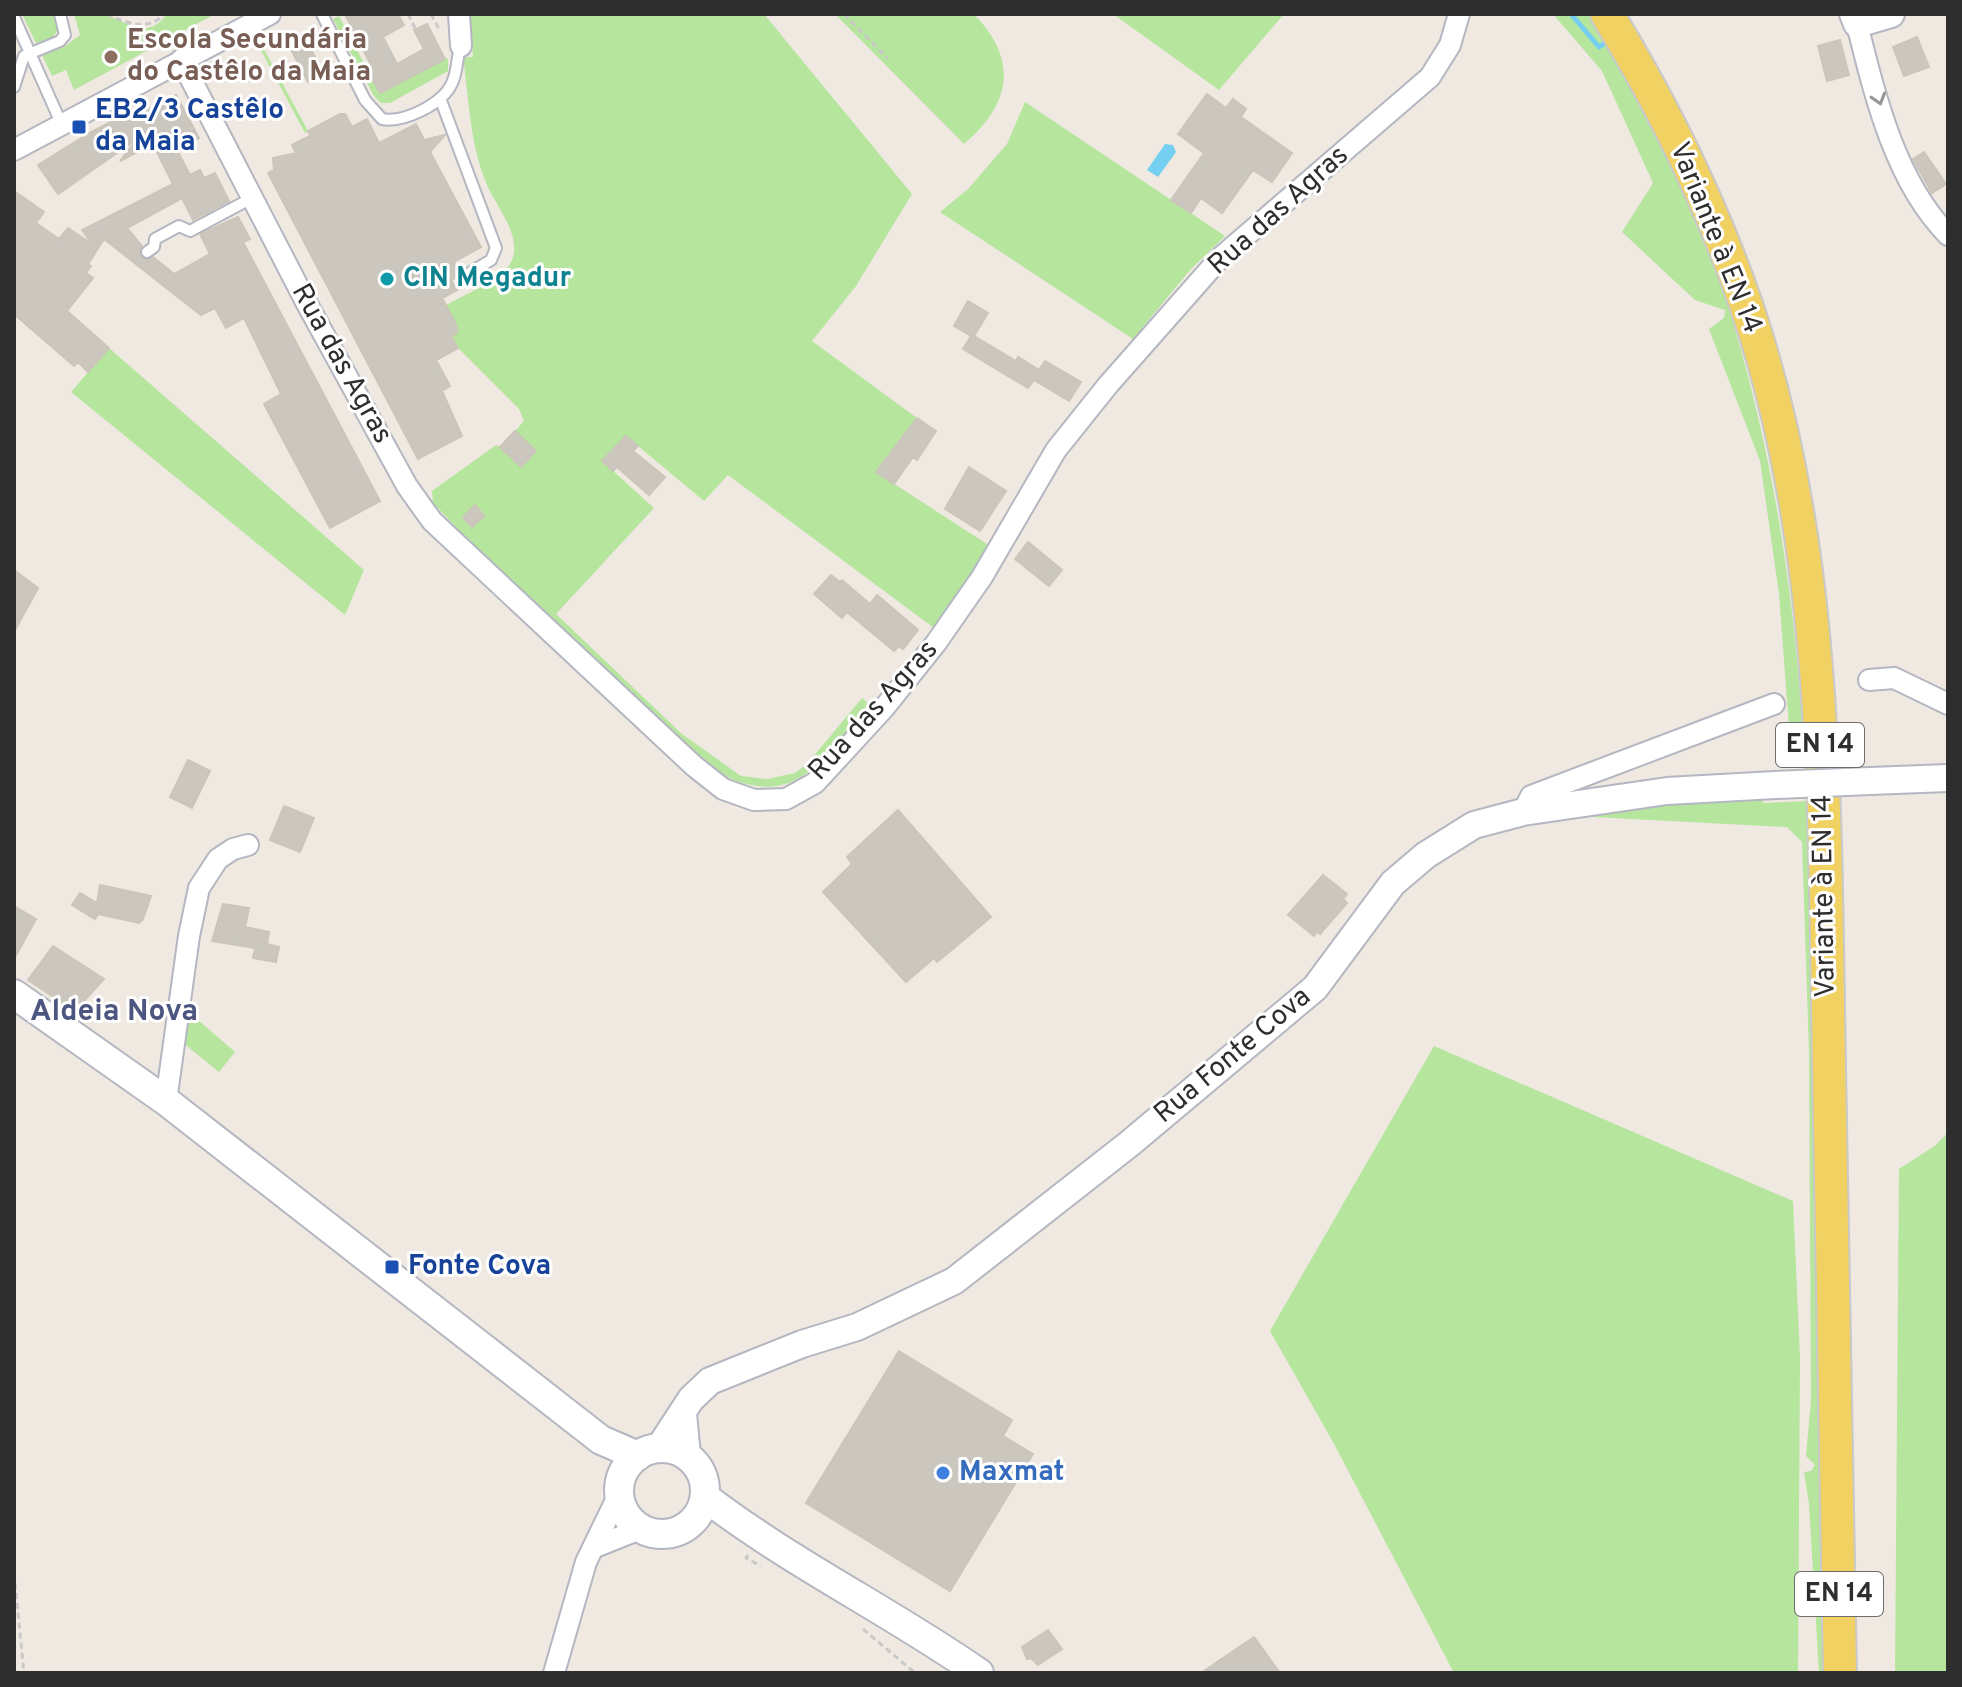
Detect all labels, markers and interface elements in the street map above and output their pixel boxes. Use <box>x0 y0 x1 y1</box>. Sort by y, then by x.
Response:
place label: Escola Secundária do Castêlo da Maia <box>127 23 371 91</box>
marker: Escola Secundária do Castêlo da Maia <box>102 48 120 66</box>
one-way arrow <box>1870 91 1886 105</box>
place label: EB2/3 Castêlo da Maia <box>95 93 284 161</box>
marker: EB2/3 Castêlo da Maia <box>70 118 88 136</box>
street label: Variante à EN 14 <box>1660 137 1770 339</box>
street label: Rua das Agras <box>1201 138 1357 284</box>
place label: CIN Megadur <box>403 261 571 297</box>
marker: CIN Megadur <box>378 270 396 288</box>
street label: Rua das Agras <box>282 278 400 450</box>
street label: Rua das Agras <box>801 633 947 789</box>
road number: EN 14 <box>1776 723 1864 767</box>
street label: Variante à EN 14 <box>1805 794 1845 998</box>
street label: Rua Fonte Cova <box>1147 980 1319 1132</box>
district label: Aldeia Nova <box>30 994 198 1031</box>
place label: Fonte Cova <box>408 1249 551 1285</box>
marker: Fonte Cova <box>383 1258 401 1276</box>
place label: Maxmat <box>959 1455 1064 1491</box>
marker: Maxmat <box>934 1464 952 1482</box>
road number: EN 14 <box>1795 1572 1883 1616</box>

